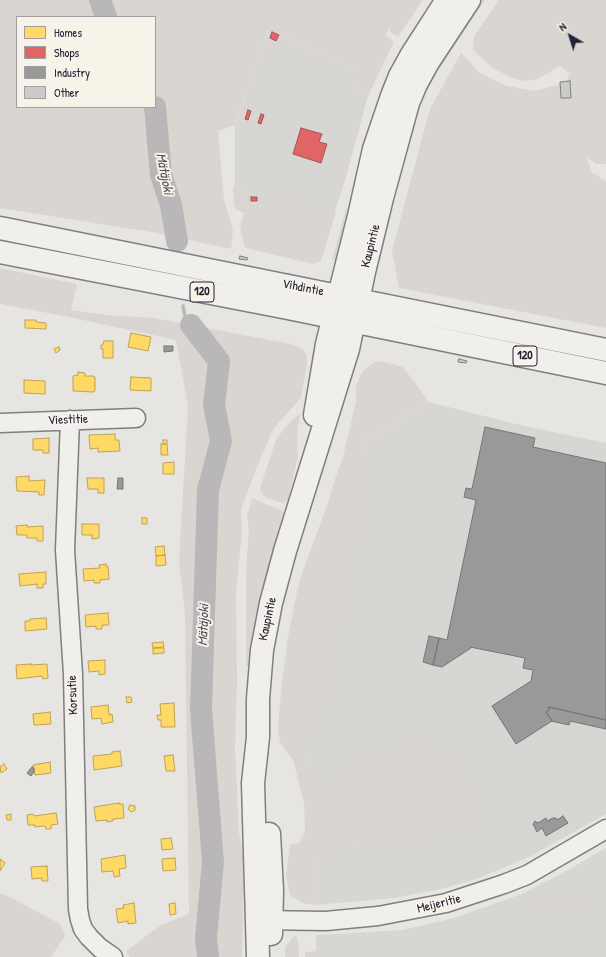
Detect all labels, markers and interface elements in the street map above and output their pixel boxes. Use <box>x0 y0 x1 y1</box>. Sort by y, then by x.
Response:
legend <box>16 16 156 108</box>
north arrow <box>550 16 590 56</box>
text: N <box>556 19 569 34</box>
text: Homes <box>54 24 82 41</box>
text: Shops <box>54 44 79 61</box>
text: Industry <box>54 64 90 81</box>
text: Other <box>54 84 79 101</box>
water label: Mätäjoki <box>152 152 176 196</box>
street label: Kaupintie <box>358 223 384 269</box>
street label: Vihdintie <box>281 276 325 300</box>
road number: 120 <box>190 282 214 302</box>
road number: 120 <box>513 346 537 366</box>
street label: Viestitie <box>48 412 88 428</box>
street label: Kaupintie <box>256 596 280 642</box>
water label: Mätäjoki <box>195 604 213 646</box>
street label: Korsutie <box>65 675 81 715</box>
street label: Meijeritie <box>416 891 462 917</box>

